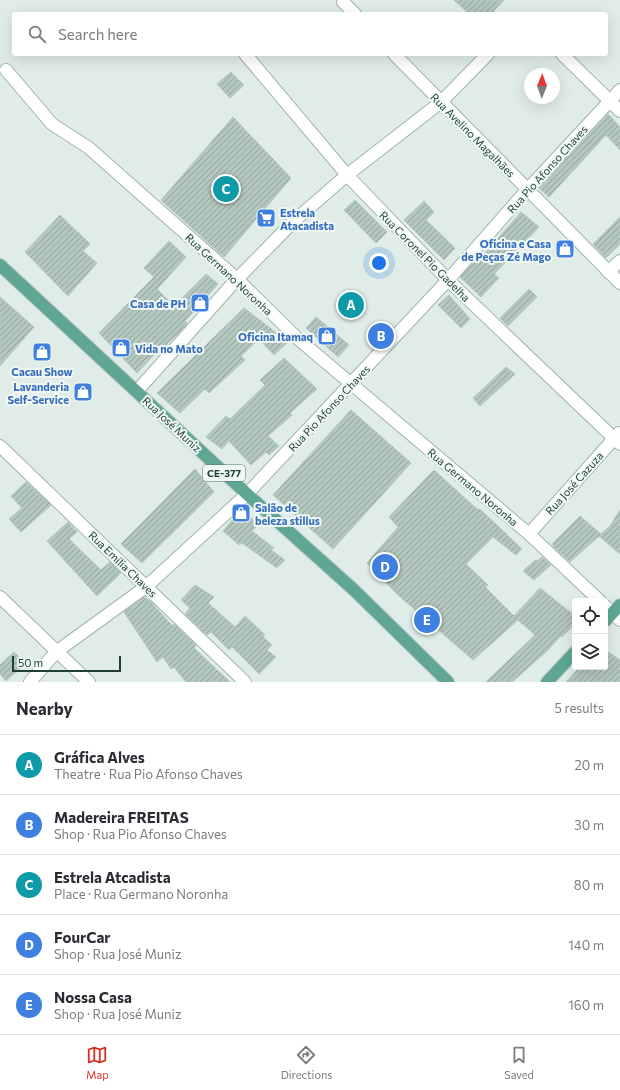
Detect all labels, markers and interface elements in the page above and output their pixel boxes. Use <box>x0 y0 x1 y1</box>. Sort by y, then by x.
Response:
search box <box>12 12 608 56</box>
icon: search <box>26 23 48 45</box>
text: Search here <box>58 25 137 43</box>
north arrow <box>524 68 560 104</box>
street label: Rua Avelino Magalhães <box>428 90 518 180</box>
street label: Rua Pio Afonso Chaves <box>504 122 590 216</box>
pin: C <box>213 174 239 204</box>
place label: Estrela Atacadista <box>280 206 334 232</box>
supermarket icon: Estrela Atacadista <box>255 207 277 229</box>
street label: Rua Coronel Pio Gadelha <box>377 208 473 304</box>
street label: Rua Germano Noronha <box>183 230 275 318</box>
place label: Oficina e Casa de Peças Zé Mago <box>461 237 551 263</box>
shop icon: Oficina e Casa de Peças Zé Mago <box>554 238 576 260</box>
your location <box>369 253 389 273</box>
pin: A <box>338 290 364 320</box>
shop icon: Casa de PH <box>189 292 211 314</box>
place label: Casa de PH <box>130 297 186 310</box>
pin: B <box>368 321 394 351</box>
shop icon: Oficina Itamaq <box>316 325 338 347</box>
place label: Oficina Itamaq <box>238 330 313 343</box>
shop icon: Vida no Mato <box>110 337 132 359</box>
shop icon: Cacau Show <box>31 341 53 363</box>
place label: Vida no Mato <box>135 342 203 355</box>
street label: Rua Pio Afonso Chaves <box>286 362 372 454</box>
place label: Cacau Show <box>11 365 73 378</box>
place label: Lavanderia Self-Service <box>7 380 69 406</box>
shop icon: Lavanderia Self-Service <box>72 381 94 403</box>
street label: Rua José Muniz <box>139 394 204 455</box>
street label: Rua Germano Noronha <box>425 445 521 529</box>
street label: Rua José Cazuza <box>542 449 606 518</box>
road number: CE-377 <box>203 465 245 481</box>
place label: Salão de beleza stillus <box>255 501 320 527</box>
shop icon: Salão de beleza stillus <box>230 502 252 524</box>
street label: Rua Emília Chaves <box>86 528 160 600</box>
pin: D <box>372 552 398 582</box>
map controls <box>572 598 608 670</box>
button: locate <box>572 598 608 634</box>
pin: E <box>414 605 440 635</box>
button: layers <box>572 634 608 670</box>
scale bar <box>12 654 121 673</box>
text: 50 m <box>18 656 43 669</box>
text: Nearby <box>16 698 73 719</box>
text: 5 results <box>554 700 604 716</box>
text: Gráfica Alves <box>54 748 145 766</box>
text: A <box>24 757 34 773</box>
text: 20 m <box>575 757 604 773</box>
text: Theatre · Rua Pio Afonso Chaves <box>54 766 243 782</box>
text: Madereira FREITAS <box>54 808 189 826</box>
text: B <box>25 817 33 833</box>
text: 30 m <box>574 817 604 833</box>
text: Shop · Rua Pio Afonso Chaves <box>54 826 227 842</box>
text: Estrela Atcadista <box>54 868 171 886</box>
text: C <box>25 877 33 893</box>
text: 80 m <box>574 877 604 893</box>
text: Place · Rua Germano Noronha <box>54 886 228 902</box>
text: FourCar <box>54 928 111 946</box>
text: D <box>24 937 34 953</box>
text: 140 m <box>568 937 604 953</box>
text: Shop · Rua José Muniz <box>54 946 181 962</box>
text: Nossa Casa <box>54 988 132 1006</box>
text: E <box>25 997 33 1013</box>
text: 160 m <box>568 997 604 1013</box>
text: Shop · Rua José Muniz <box>54 1006 181 1022</box>
tab: Map <box>86 1044 109 1081</box>
tab: Directions <box>281 1044 332 1081</box>
tab: Saved <box>504 1044 534 1081</box>

